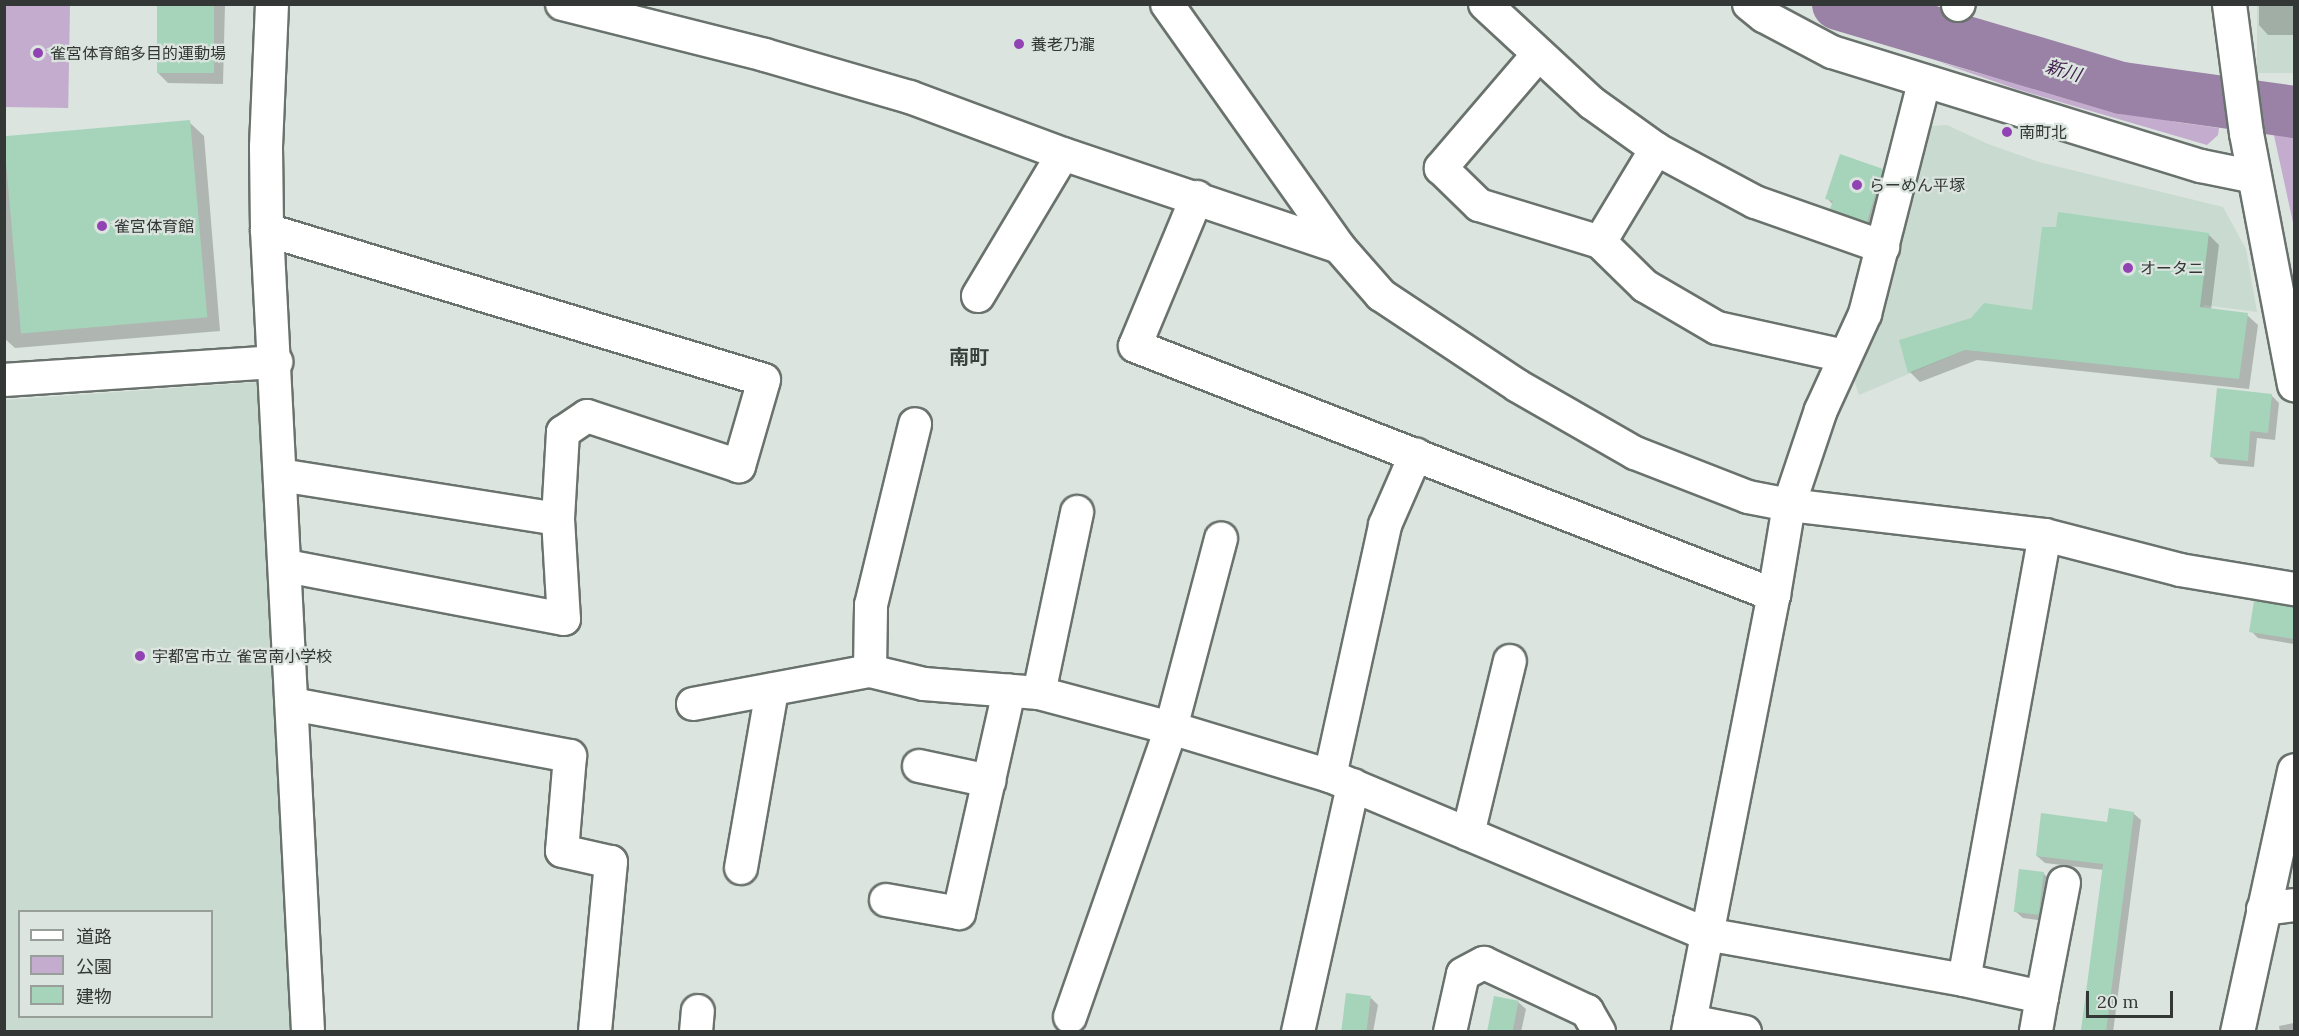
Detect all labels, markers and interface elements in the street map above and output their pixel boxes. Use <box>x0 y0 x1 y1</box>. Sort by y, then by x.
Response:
place label: 養老乃瀧 <box>1031 34 1095 54</box>
marker: 養老乃瀧 <box>1012 37 1026 51</box>
place label: 雀宮体育館多目的運動場 <box>50 43 226 63</box>
marker: 雀宮体育館多目的運動場 <box>31 46 45 60</box>
water label: 新川 <box>2043 56 2083 86</box>
place label: 南町北 <box>2019 122 2067 142</box>
marker: 南町北 <box>2000 125 2014 139</box>
place label: らーめん平塚 <box>1869 175 1965 195</box>
marker: らーめん平塚 <box>1850 178 1864 192</box>
place label: 雀宮体育館 <box>114 216 194 236</box>
marker: 雀宮体育館 <box>95 219 109 233</box>
place label: オータニ <box>2140 258 2204 278</box>
marker: オータニ <box>2121 261 2135 275</box>
district label: 南町 <box>949 344 989 368</box>
place label: 宇都宮市立 雀宮南小学校 <box>152 646 332 666</box>
marker: 宇都宮市立 雀宮南小学校 <box>133 649 147 663</box>
legend <box>18 910 213 1018</box>
text: 道路 <box>76 925 112 948</box>
text: 公園 <box>76 955 112 978</box>
scale bar <box>2089 979 2176 1017</box>
text: 建物 <box>76 985 112 1008</box>
text: 20 m <box>2097 990 2139 1013</box>

